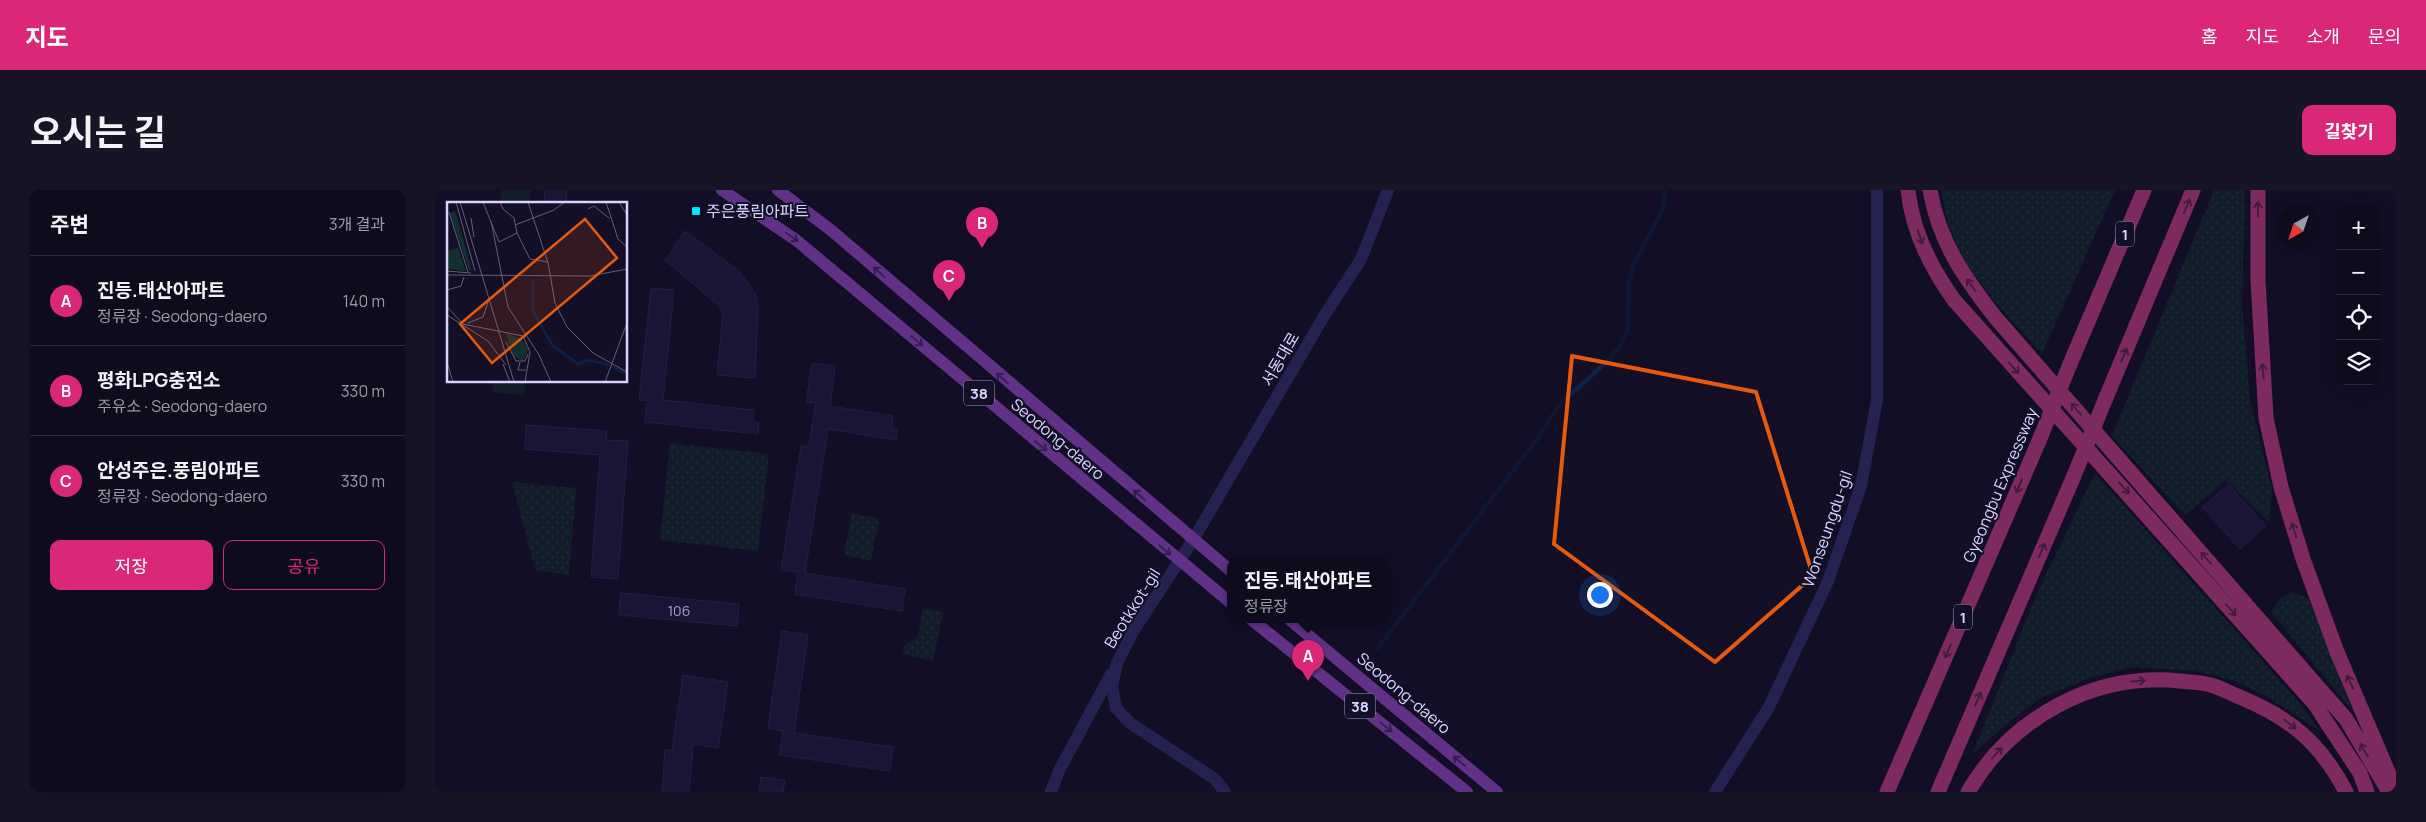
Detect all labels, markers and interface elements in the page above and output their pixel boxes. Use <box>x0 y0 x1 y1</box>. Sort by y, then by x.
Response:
text: 지도 <box>25 20 69 53</box>
text: 홈 <box>2201 24 2218 48</box>
text: 지도 <box>2246 24 2279 48</box>
text: 소개 <box>2307 24 2340 48</box>
text: 문의 <box>2368 24 2401 48</box>
button: 길찾기 <box>2302 105 2396 155</box>
text: 오시는 길 <box>30 108 166 156</box>
one-way arrow <box>2182 199 2192 214</box>
place label: 주은풍림아파트 <box>706 200 809 222</box>
one-way arrow <box>2253 201 2263 218</box>
inset map <box>447 202 627 382</box>
marker: 주은풍림아파트 <box>690 205 702 217</box>
north arrow <box>2276 205 2321 250</box>
map controls <box>2336 205 2381 385</box>
button: + <box>2336 205 2381 250</box>
pin: B <box>966 207 998 248</box>
text: 주변 <box>50 210 89 238</box>
text: 3개 결과 <box>329 213 385 235</box>
road number: 1 <box>2116 222 2134 246</box>
one-way arrow <box>1916 229 1925 244</box>
one-way arrow <box>785 232 799 242</box>
button: − <box>2336 250 2381 295</box>
pin: C <box>933 260 965 301</box>
one-way arrow <box>873 267 886 278</box>
text: 진등.태산아파트 <box>97 277 225 303</box>
one-way arrow <box>1965 279 1976 292</box>
text: A <box>61 290 71 312</box>
text: 140 m <box>343 290 385 312</box>
button: locate <box>2336 295 2381 340</box>
text: 정류장 · Seodong-daero <box>97 305 267 327</box>
street label: 서동대로 <box>1256 328 1304 390</box>
one-way arrow <box>910 335 923 347</box>
button: layers <box>2336 340 2381 385</box>
one-way arrow <box>2120 348 2129 364</box>
one-way arrow <box>2008 361 2020 374</box>
one-way arrow <box>2259 363 2268 379</box>
text: 평화LPG충전소 <box>97 367 221 393</box>
one-way arrow <box>996 373 1009 384</box>
text: B <box>61 380 71 402</box>
text: 330 m <box>341 380 385 402</box>
road number: 38 <box>964 380 994 406</box>
street label: Seodong-daero <box>1006 393 1110 485</box>
text: 주유소 · Seodong-daero <box>97 395 267 417</box>
one-way arrow <box>2070 402 2082 415</box>
street label: Gyeongbu Expressway <box>1957 404 2043 566</box>
one-way arrow <box>1034 440 1047 451</box>
text: 안성주은.풍림아파트 <box>97 457 260 483</box>
street label: Wonseungdu-gil <box>1797 468 1857 590</box>
text: C <box>60 470 72 492</box>
text: 330 m <box>341 470 385 492</box>
one-way arrow <box>2014 478 2024 493</box>
one-way arrow <box>2118 481 2129 494</box>
text: 정류장 · Seodong-daero <box>97 485 267 507</box>
one-way arrow <box>1133 490 1146 501</box>
one-way arrow <box>2288 522 2298 538</box>
button: 저장 <box>50 540 213 590</box>
button: 공유 <box>223 540 385 590</box>
one-way arrow <box>2038 543 2047 558</box>
one-way arrow <box>1159 544 1172 556</box>
one-way arrow <box>2200 551 2212 564</box>
popup <box>1227 558 1389 623</box>
street label: Beotkkot-gil <box>1099 564 1165 652</box>
text: 진등.태산아파트 <box>1244 567 1372 593</box>
your location <box>1587 582 1613 608</box>
text: 정류장 <box>1244 595 1288 617</box>
house number: 106 <box>668 601 690 620</box>
one-way arrow <box>2225 603 2237 616</box>
road number: 1 <box>1954 604 1972 630</box>
pin: A <box>1292 640 1324 681</box>
one-way arrow <box>1942 643 1952 658</box>
street label: Seodong-daero <box>1352 647 1456 739</box>
one-way arrow <box>2344 675 2353 690</box>
one-way arrow <box>2129 677 2145 686</box>
one-way arrow <box>1973 692 1983 707</box>
road number: 38 <box>1345 694 1375 718</box>
one-way arrow <box>2284 718 2297 729</box>
one-way arrow <box>1379 721 1392 732</box>
one-way arrow <box>2359 744 2369 758</box>
one-way arrow <box>1991 747 2003 760</box>
one-way arrow <box>1453 755 1466 766</box>

